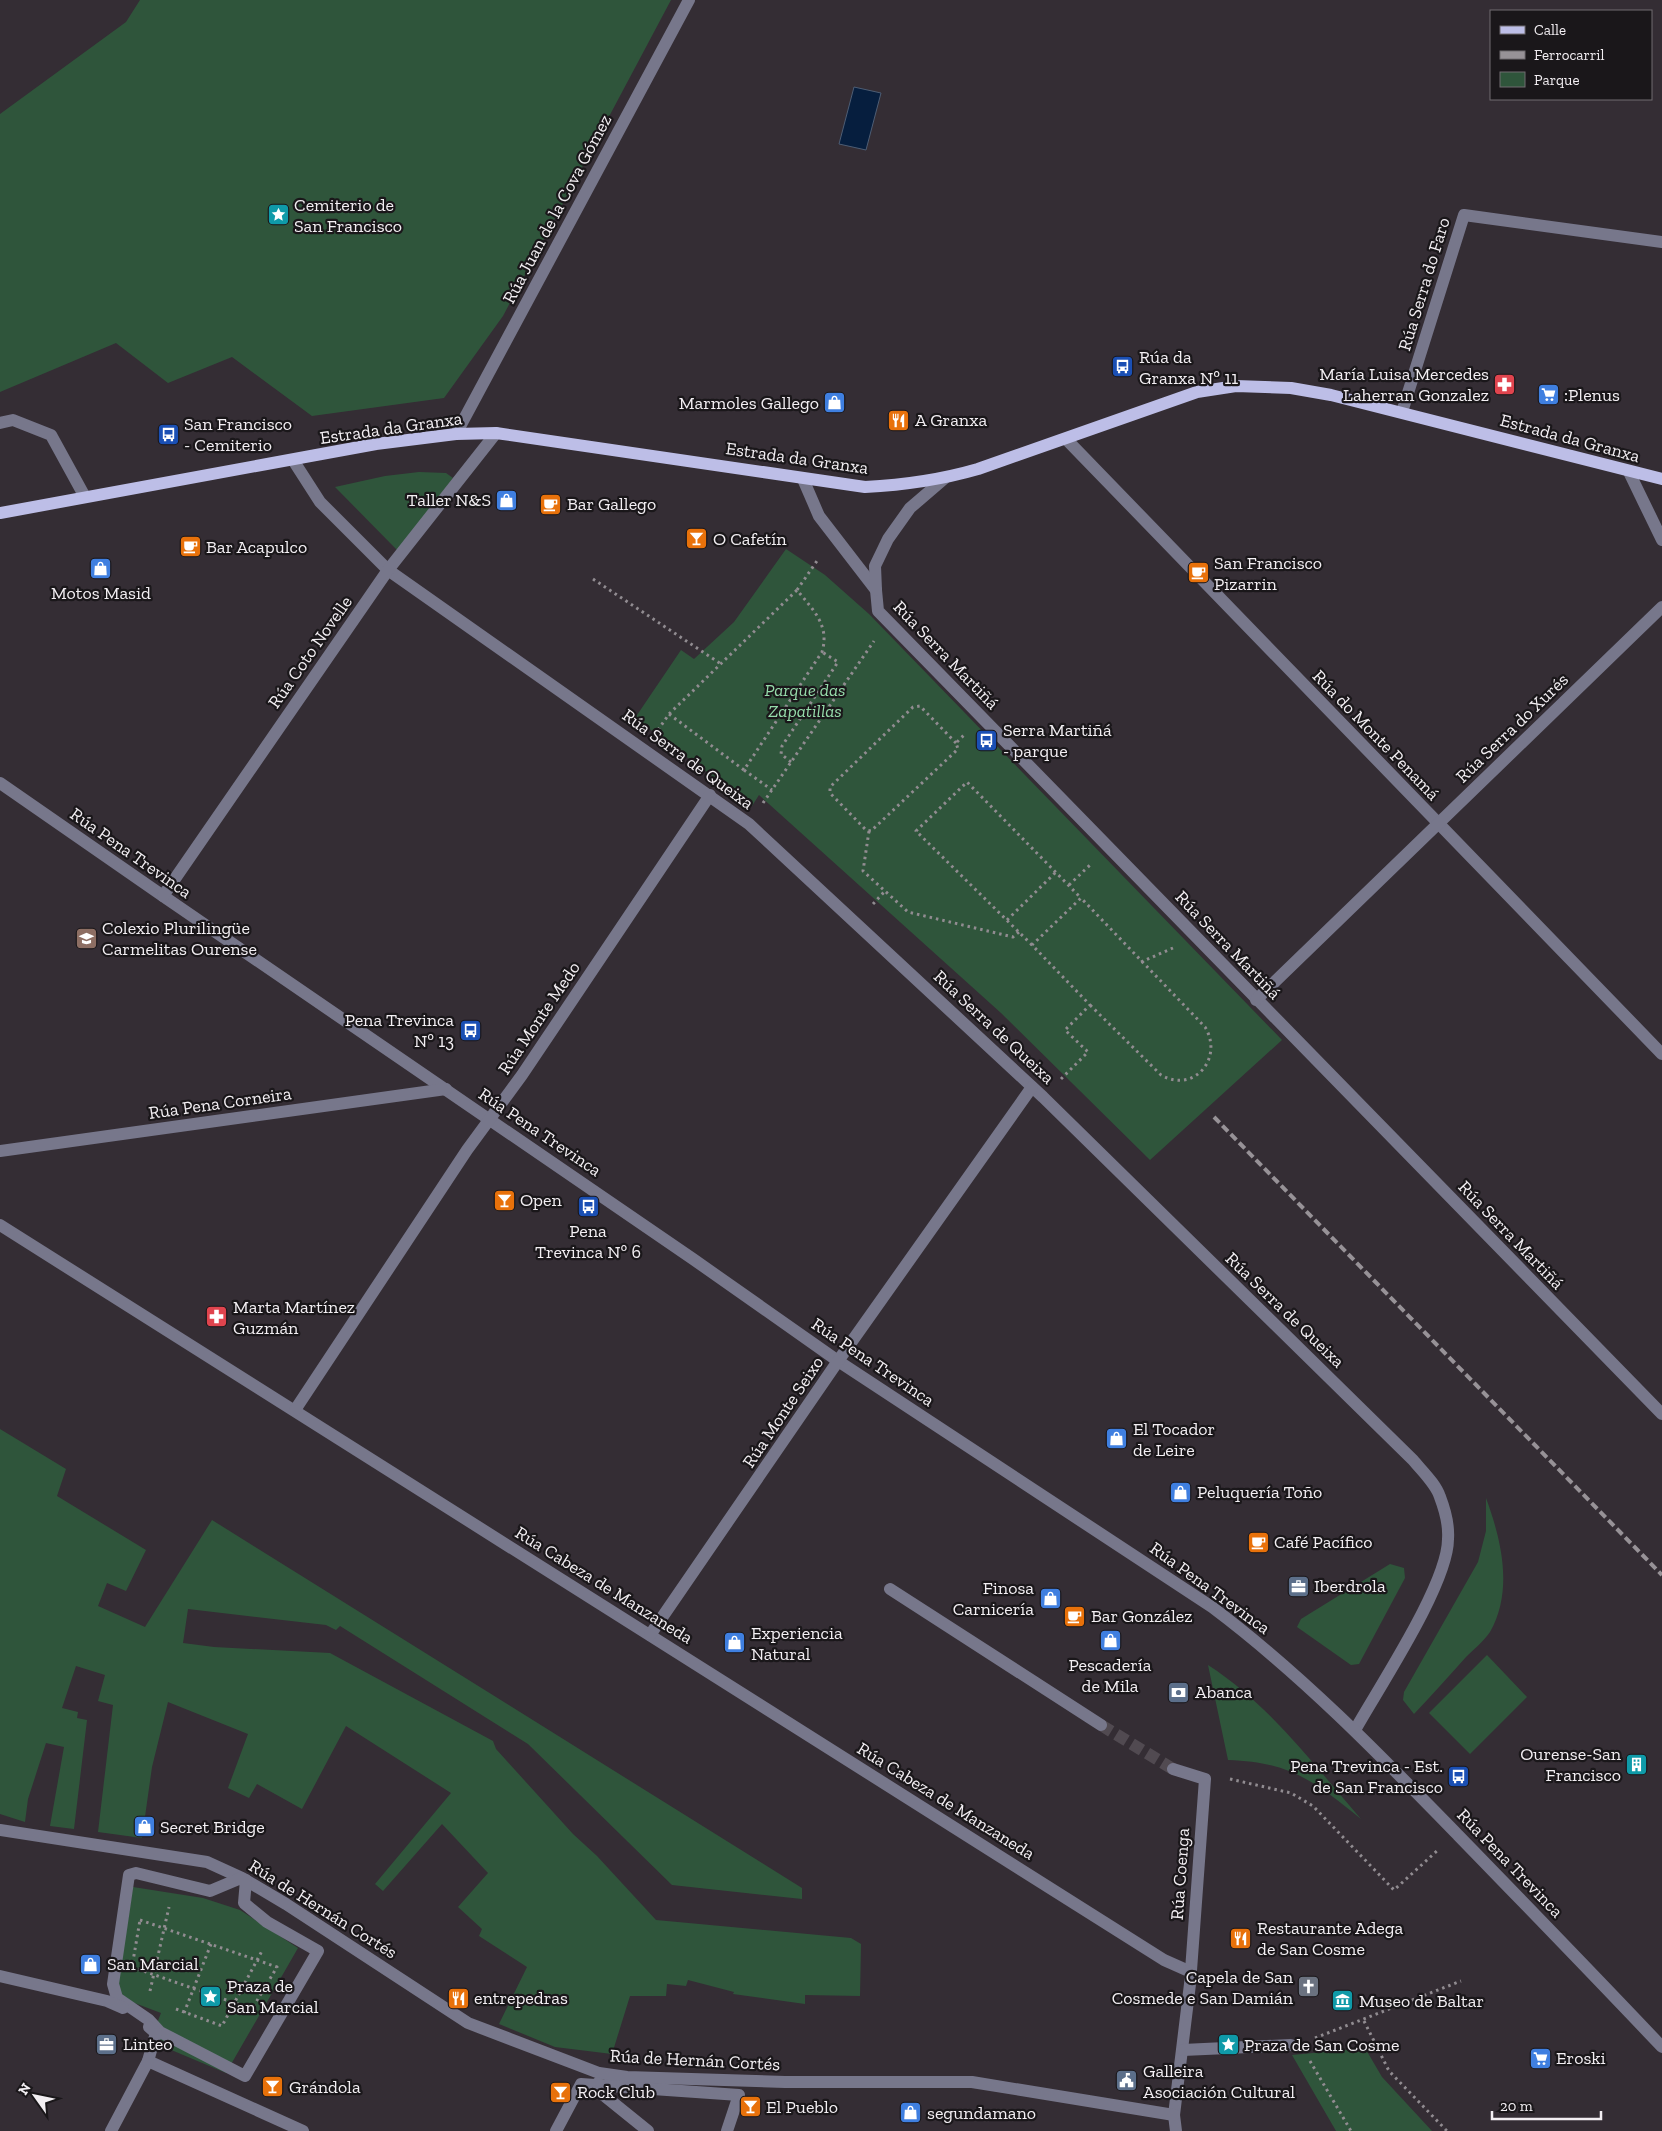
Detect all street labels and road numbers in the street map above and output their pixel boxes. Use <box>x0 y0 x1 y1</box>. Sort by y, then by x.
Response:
street label: Rúa Juan de la Cova Gómez <box>498 111 616 307</box>
street label: Rúa Serra do Faro <box>1393 215 1455 353</box>
street label: Estrada da Granxa <box>318 407 464 449</box>
street label: Estrada da Granxa <box>1498 409 1643 467</box>
street label: Estrada da Granxa <box>724 437 870 479</box>
street label: Rúa Coto Novelle <box>263 592 357 712</box>
street label: Rúa Serra Martiñá <box>889 596 1004 714</box>
street label: Rúa do Monte Penamá <box>1308 665 1444 805</box>
street label: Rúa Serra do Xurés <box>1451 669 1573 787</box>
street label: Rúa Serra de Queixa <box>618 704 758 814</box>
street label: Rúa Pena Trevinca <box>66 803 196 903</box>
street label: Rúa Serra Martiñá <box>1171 886 1286 1004</box>
street label: Rúa Monte Medo <box>493 957 585 1079</box>
street label: Rúa Serra de Queixa <box>929 965 1059 1089</box>
street label: Rúa Pena Corneira <box>147 1082 293 1124</box>
street label: Rúa Pena Trevinca <box>474 1083 606 1181</box>
street label: Rúa Serra Martiñá <box>1454 1176 1569 1294</box>
street label: Rúa Serra de Queixa <box>1221 1247 1349 1373</box>
street label: Rúa Pena Trevinca <box>807 1313 939 1411</box>
street label: Rúa Monte Seixo <box>738 1352 828 1472</box>
street label: Rúa Cabeza de Manzaneda <box>511 1521 697 1649</box>
street label: Rúa Pena Trevinca <box>1146 1537 1275 1639</box>
street label: Rúa Cabeza de Manzaneda <box>853 1737 1039 1865</box>
street label: Rúa Pena Trevinca <box>1452 1804 1568 1922</box>
street label: Rúa Coenga <box>1166 1827 1194 1921</box>
street label: Rúa de Hernán Cortés <box>245 1854 401 1964</box>
street label: Rúa de Hernán Cortés <box>609 2045 781 2075</box>

